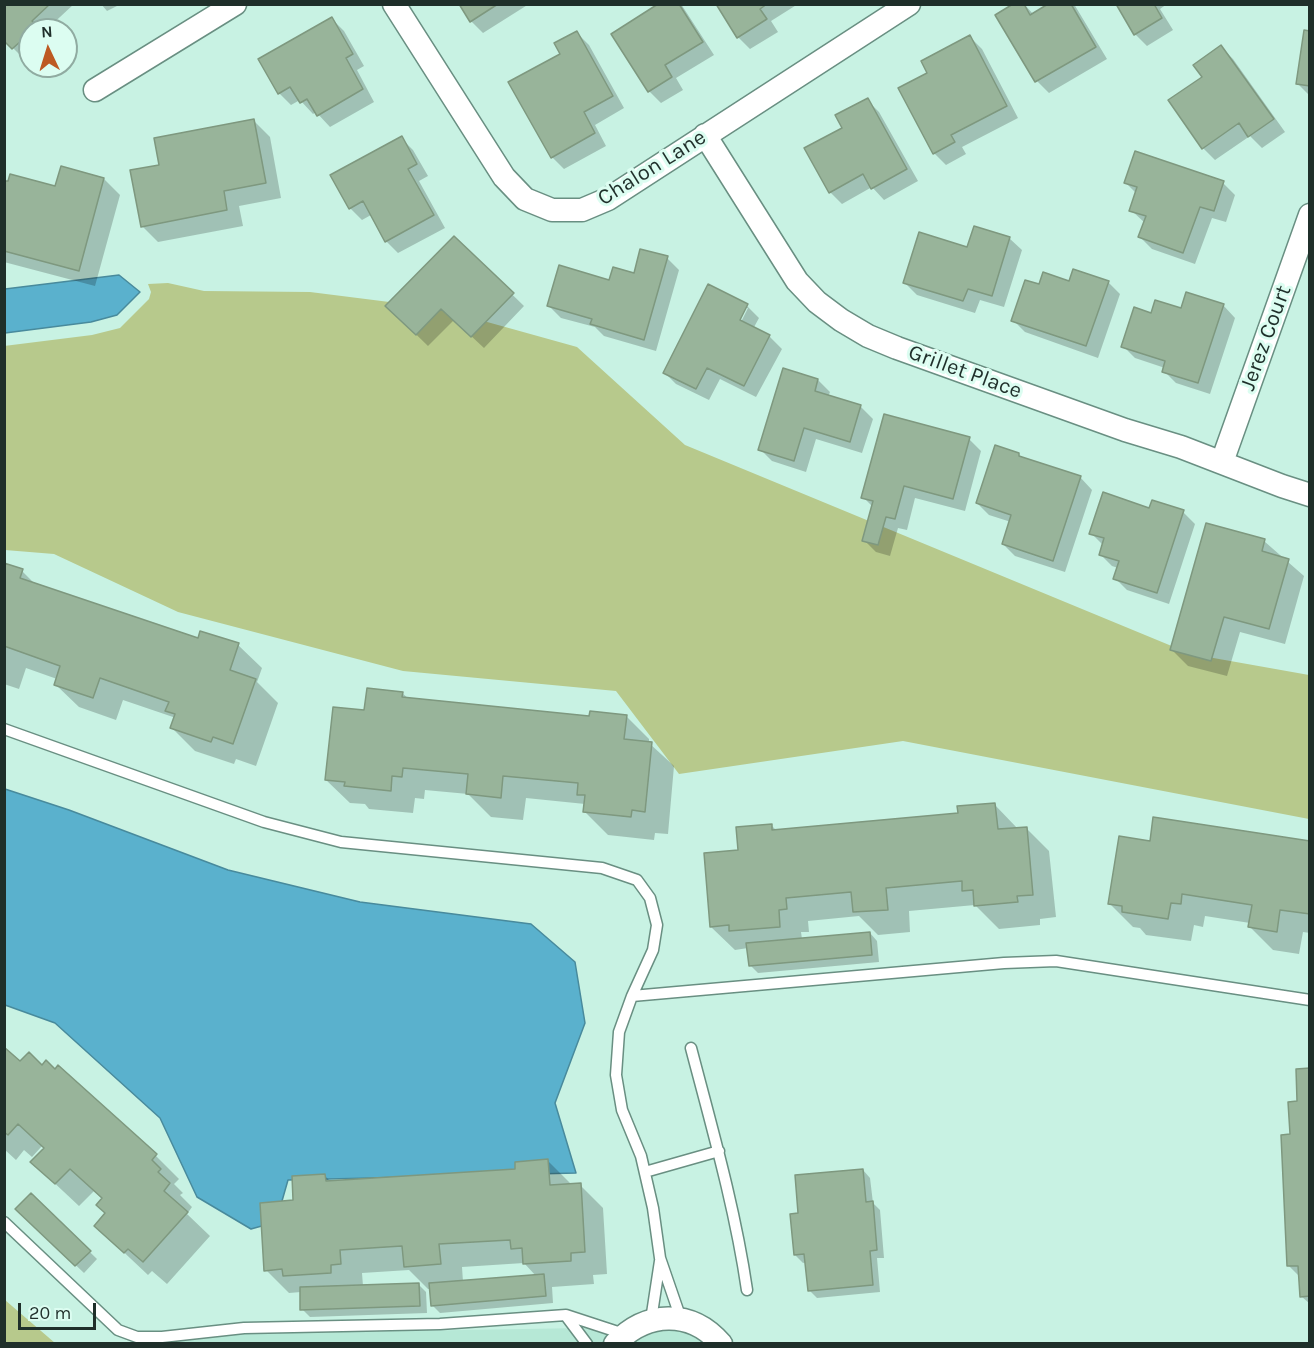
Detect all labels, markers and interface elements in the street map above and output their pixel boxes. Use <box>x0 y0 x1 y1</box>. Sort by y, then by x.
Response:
north arrow <box>18 18 78 78</box>
text: N <box>40 22 53 41</box>
street label: Chalon Lane <box>593 124 711 212</box>
street label: Jerez Court <box>1235 282 1297 394</box>
street label: Grillet Place <box>905 339 1025 405</box>
scale bar <box>21 1291 99 1329</box>
text: 20 m <box>29 1302 71 1324</box>

